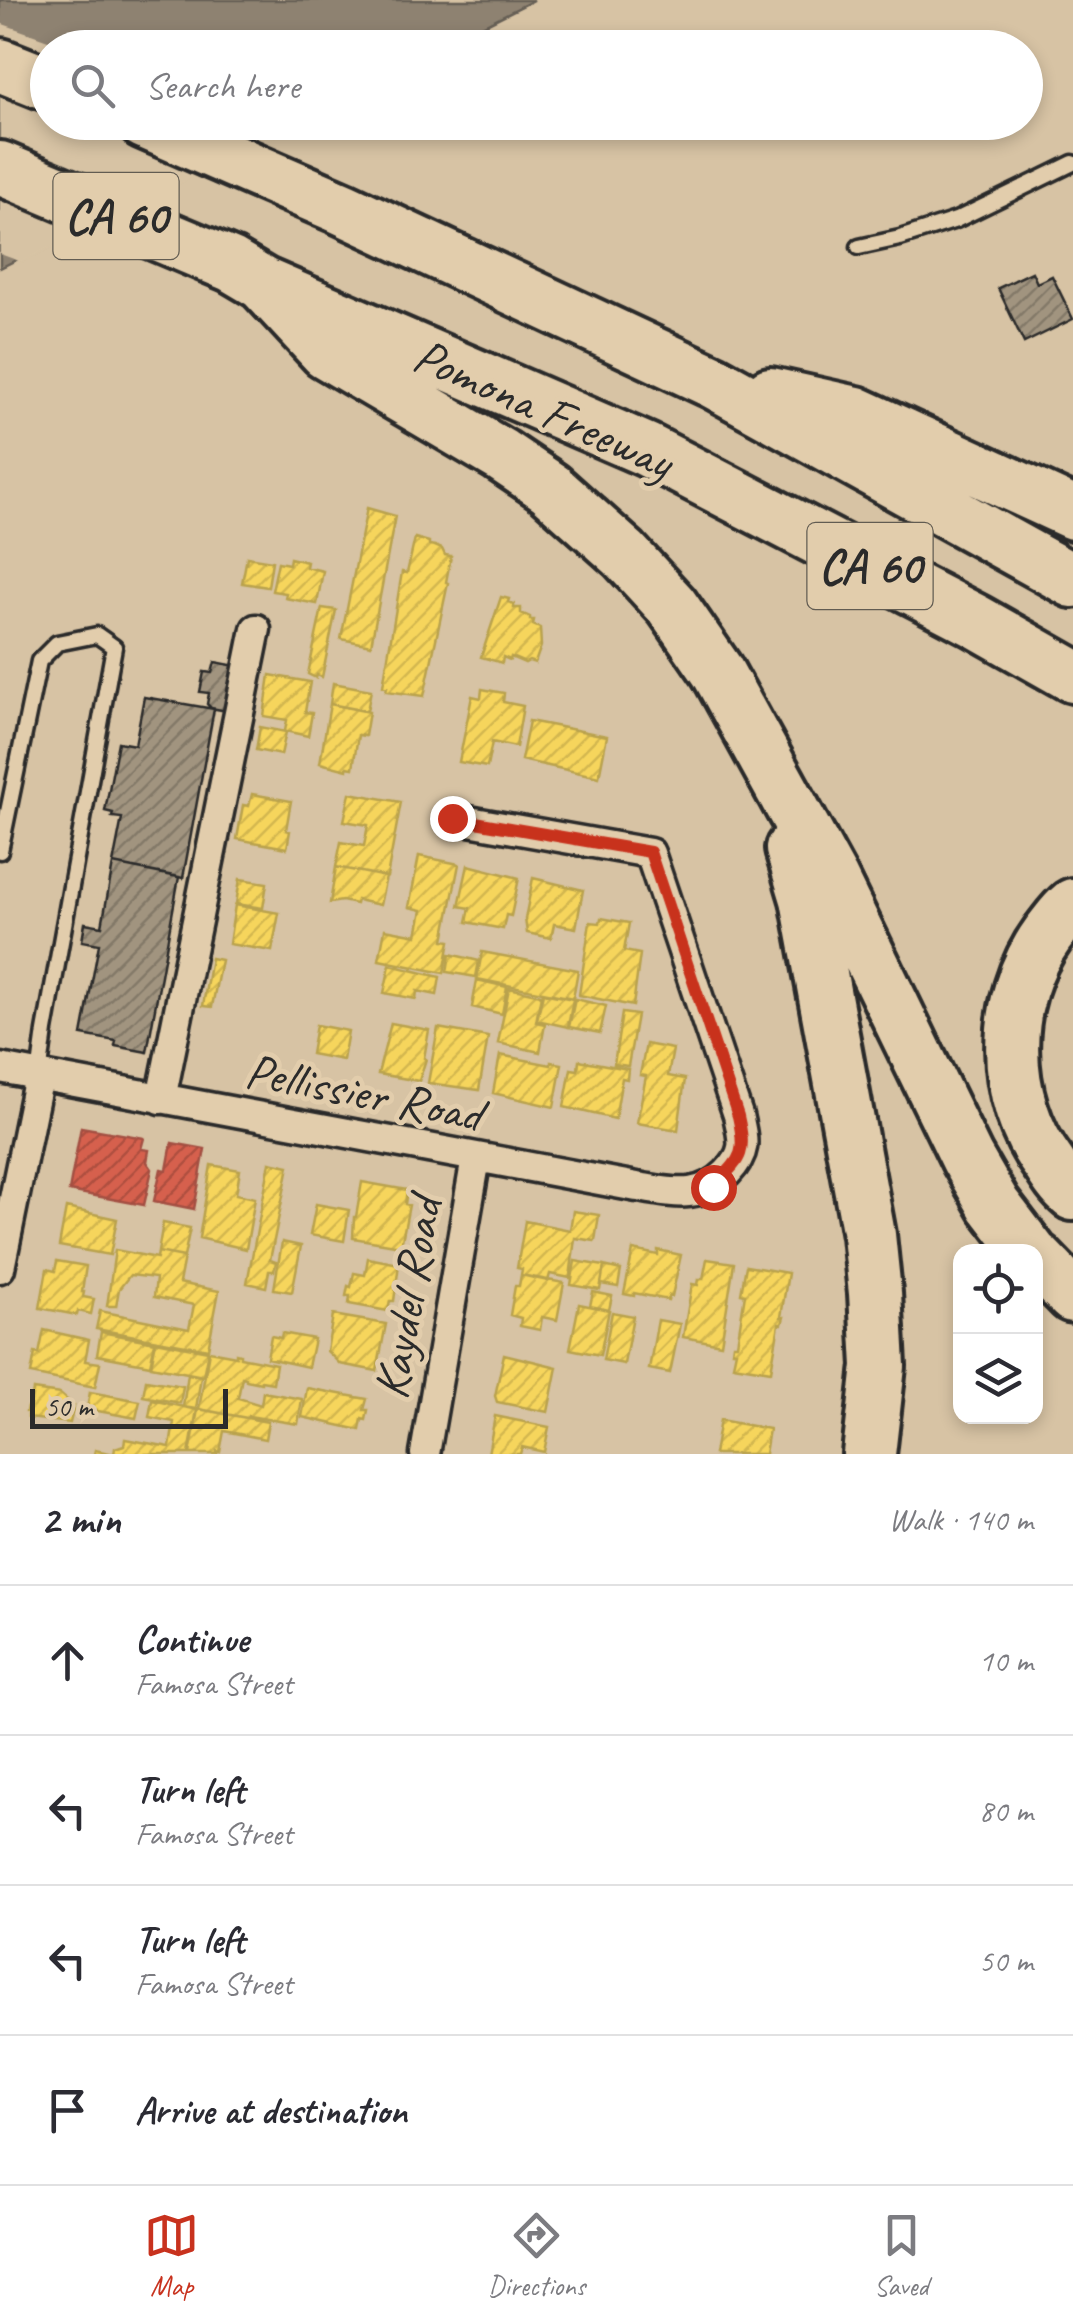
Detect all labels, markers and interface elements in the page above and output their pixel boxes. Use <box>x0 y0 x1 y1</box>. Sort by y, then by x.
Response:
search box <box>30 30 1043 140</box>
icon: search <box>65 58 120 113</box>
text: Search here <box>145 62 300 109</box>
road number: CA 60 <box>54 173 178 259</box>
street label: Pomona Freeway <box>404 323 685 495</box>
road number: CA 60 <box>808 523 932 609</box>
route end <box>430 796 476 842</box>
street label: Pellissier Road <box>240 1039 493 1147</box>
route start <box>691 1165 737 1211</box>
street label: Kaydel Road <box>359 1186 457 1404</box>
map controls <box>953 1244 1043 1424</box>
button: locate <box>953 1244 1043 1334</box>
button: layers <box>953 1334 1043 1424</box>
scale bar <box>30 1384 228 1428</box>
text: 50 m <box>45 1389 93 1424</box>
text: 2 min <box>40 1493 120 1546</box>
text: Walk · 140 m <box>889 1499 1033 1540</box>
text: Continue <box>135 1616 249 1663</box>
icon: ahead <box>40 1633 95 1688</box>
text: 10 m <box>979 1640 1033 1681</box>
text: Famosa Street <box>135 1663 293 1704</box>
text: Turn left <box>135 1766 245 1813</box>
icon: left <box>40 1783 95 1838</box>
text: 80 m <box>979 1790 1033 1831</box>
text: Famosa Street <box>135 1813 293 1854</box>
text: Turn left <box>135 1916 245 1963</box>
icon: left <box>40 1933 95 1988</box>
text: 50 m <box>979 1940 1033 1981</box>
text: Famosa Street <box>135 1963 293 2004</box>
icon: arrive <box>40 2083 95 2138</box>
text: Arrive at destination <box>135 2087 407 2134</box>
tab: Map <box>144 2208 199 2303</box>
tab: Directions <box>488 2208 585 2303</box>
tab: Saved <box>874 2208 929 2303</box>

